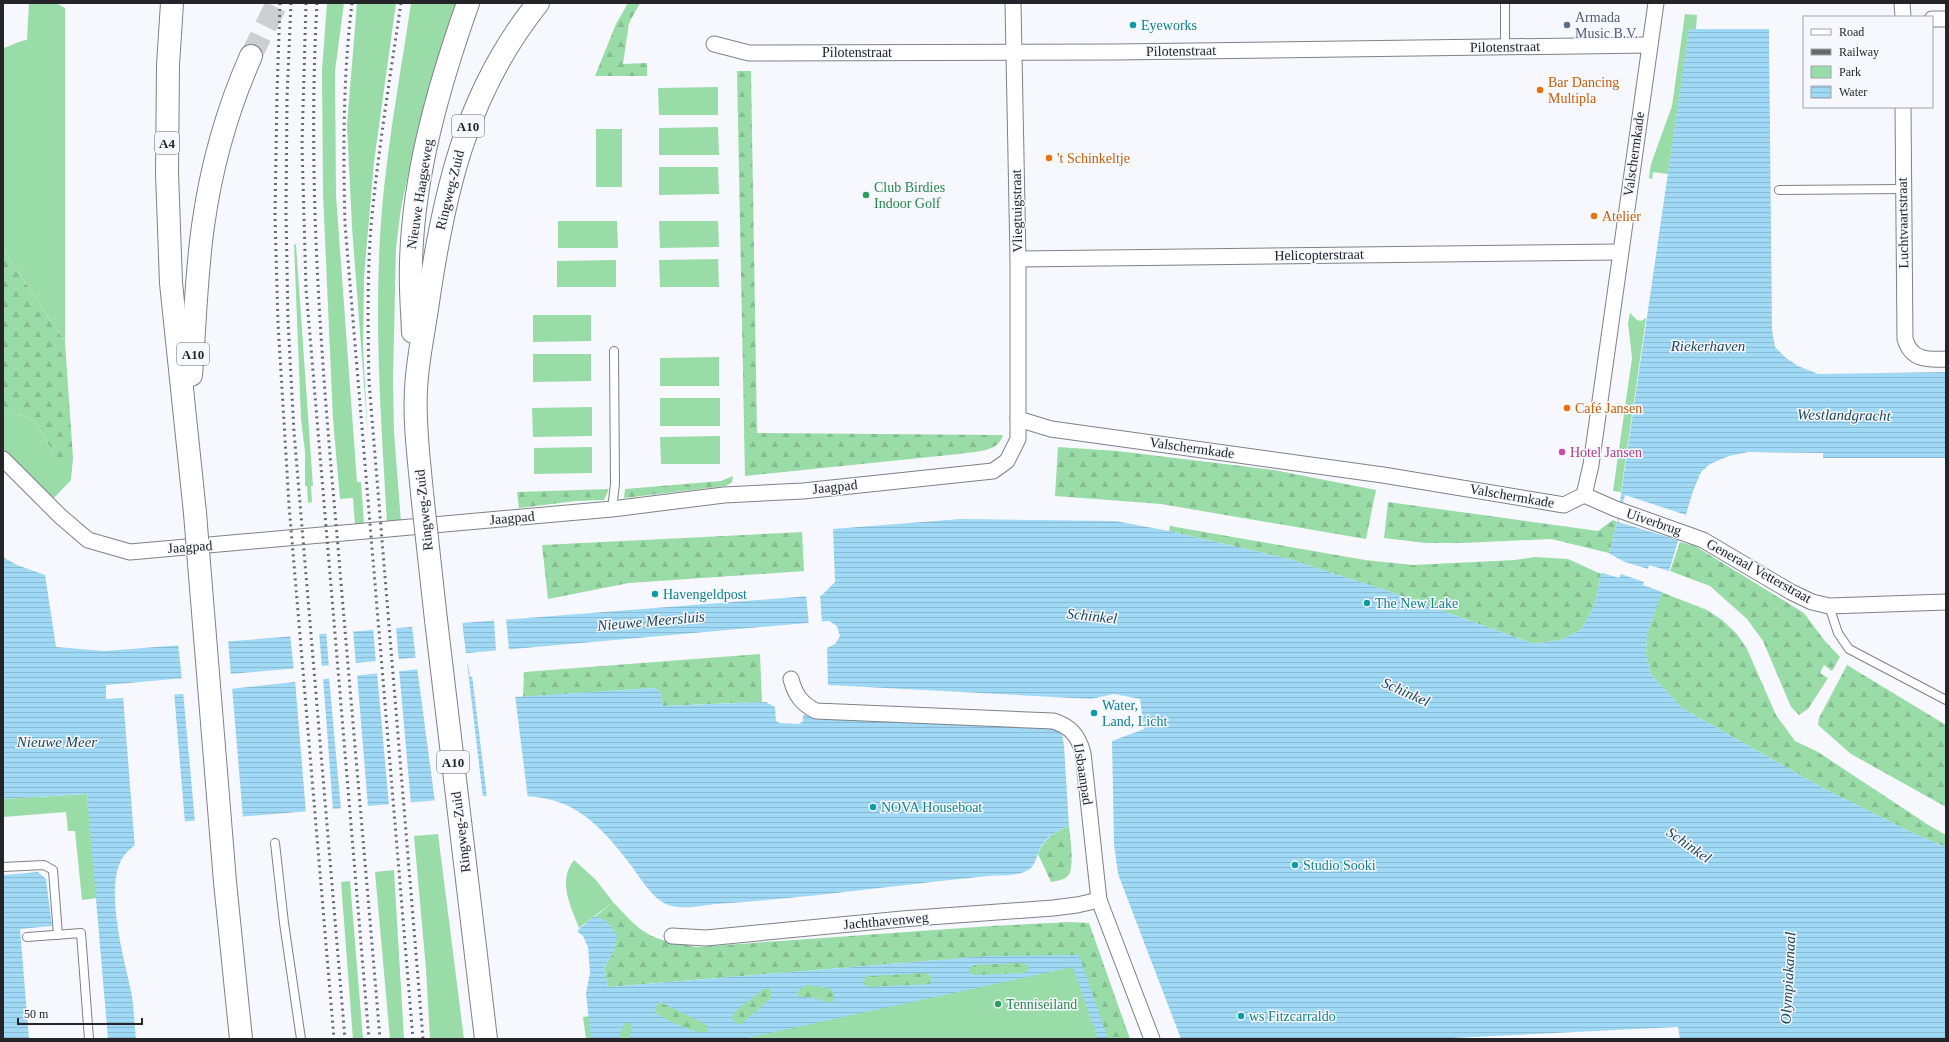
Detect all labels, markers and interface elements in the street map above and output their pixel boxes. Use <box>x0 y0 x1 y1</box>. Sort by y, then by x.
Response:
place label: Armada Music B.V. <box>1575 10 1638 41</box>
legend <box>1803 16 1933 108</box>
place label: Eyeworks <box>1141 18 1197 33</box>
marker: Eyeworks <box>1128 20 1138 30</box>
marker: Armada Music B.V. <box>1562 20 1572 30</box>
text: Road <box>1839 25 1864 39</box>
street label: Pilotenstraat <box>1470 39 1540 55</box>
street label: Pilotenstraat <box>1146 43 1216 59</box>
street label: Pilotenstraat <box>822 45 892 60</box>
text: Railway <box>1839 45 1879 59</box>
text: Park <box>1839 65 1861 79</box>
place label: Bar Dancing Multipla <box>1548 75 1619 106</box>
marker: Bar Dancing Multipla <box>1535 85 1545 95</box>
text: Water <box>1839 85 1867 99</box>
street label: Valschermkade <box>1621 111 1647 197</box>
road number: A10 <box>452 115 484 137</box>
road number: A4 <box>155 132 179 154</box>
street label: Nieuwe Haagseweg <box>404 138 436 250</box>
street label: Ringweg-Zuid <box>433 149 467 231</box>
place label: 't Schinkeltje <box>1057 151 1130 166</box>
marker: 't Schinkeltje <box>1044 153 1054 163</box>
street label: Vliegtuigstraat <box>1009 169 1025 253</box>
street label: Luchtvaartstraat <box>1895 177 1911 269</box>
place label: Club Birdies Indoor Golf <box>874 180 945 211</box>
marker: Club Birdies Indoor Golf <box>861 190 871 200</box>
place label: Atelier <box>1602 209 1641 224</box>
marker: Atelier <box>1589 211 1599 221</box>
street label: Helicopterstraat <box>1274 247 1364 263</box>
water label: Riekerhaven <box>1670 338 1745 354</box>
road number: A10 <box>177 343 209 365</box>
place label: Café Jansen <box>1575 401 1642 416</box>
marker: Café Jansen <box>1562 403 1572 413</box>
water label: Westlandgracht <box>1797 406 1892 424</box>
street label: Valschermkade <box>1149 435 1235 461</box>
place label: Hotel Jansen <box>1570 445 1642 460</box>
marker: Hotel Jansen <box>1557 447 1567 457</box>
street label: Ringweg-Zuid <box>412 469 436 551</box>
street label: Jaagpad <box>812 477 858 497</box>
street label: Valschermkade <box>1469 481 1555 511</box>
street label: Uiverbrug <box>1624 506 1684 538</box>
street label: Jaagpad <box>489 509 535 527</box>
street label: Generaal Vetterstraat <box>1704 536 1814 606</box>
street label: Jaagpad <box>167 538 213 556</box>
place label: Havengeldpost <box>663 587 747 602</box>
marker: Havengeldpost <box>650 589 660 599</box>
place label: The New Lake <box>1375 596 1458 611</box>
marker: The New Lake <box>1362 598 1372 608</box>
water label: Schinkel <box>1066 605 1118 627</box>
water label: Nieuwe Meersluis <box>596 608 706 634</box>
water label: Schinkel <box>1380 674 1432 710</box>
place label: Water, Land, Licht <box>1102 698 1167 729</box>
marker: Water, Land, Licht <box>1089 708 1099 718</box>
water label: Nieuwe Meer <box>16 734 97 750</box>
street label: IJsbaanpad <box>1071 742 1095 806</box>
road number: A10 <box>437 751 469 773</box>
street label: Ringweg-Zuid <box>449 791 473 873</box>
place label: NOVA Houseboat <box>881 800 982 815</box>
marker: NOVA Houseboat <box>868 802 878 812</box>
water label: Schinkel <box>1664 824 1714 866</box>
place label: Studio Sooki <box>1303 858 1376 873</box>
marker: Studio Sooki <box>1290 860 1300 870</box>
street label: Jachthavenweg <box>843 910 929 932</box>
water label: Olympiakanaal <box>1778 931 1798 1025</box>
place label: Tenniseiland <box>1006 997 1077 1012</box>
marker: Tenniseiland <box>993 999 1003 1009</box>
scale bar <box>18 1000 142 1026</box>
text: 50 m <box>24 1007 49 1021</box>
place label: ws Fitzcarraldo <box>1249 1009 1336 1024</box>
marker: ws Fitzcarraldo <box>1236 1011 1246 1021</box>

